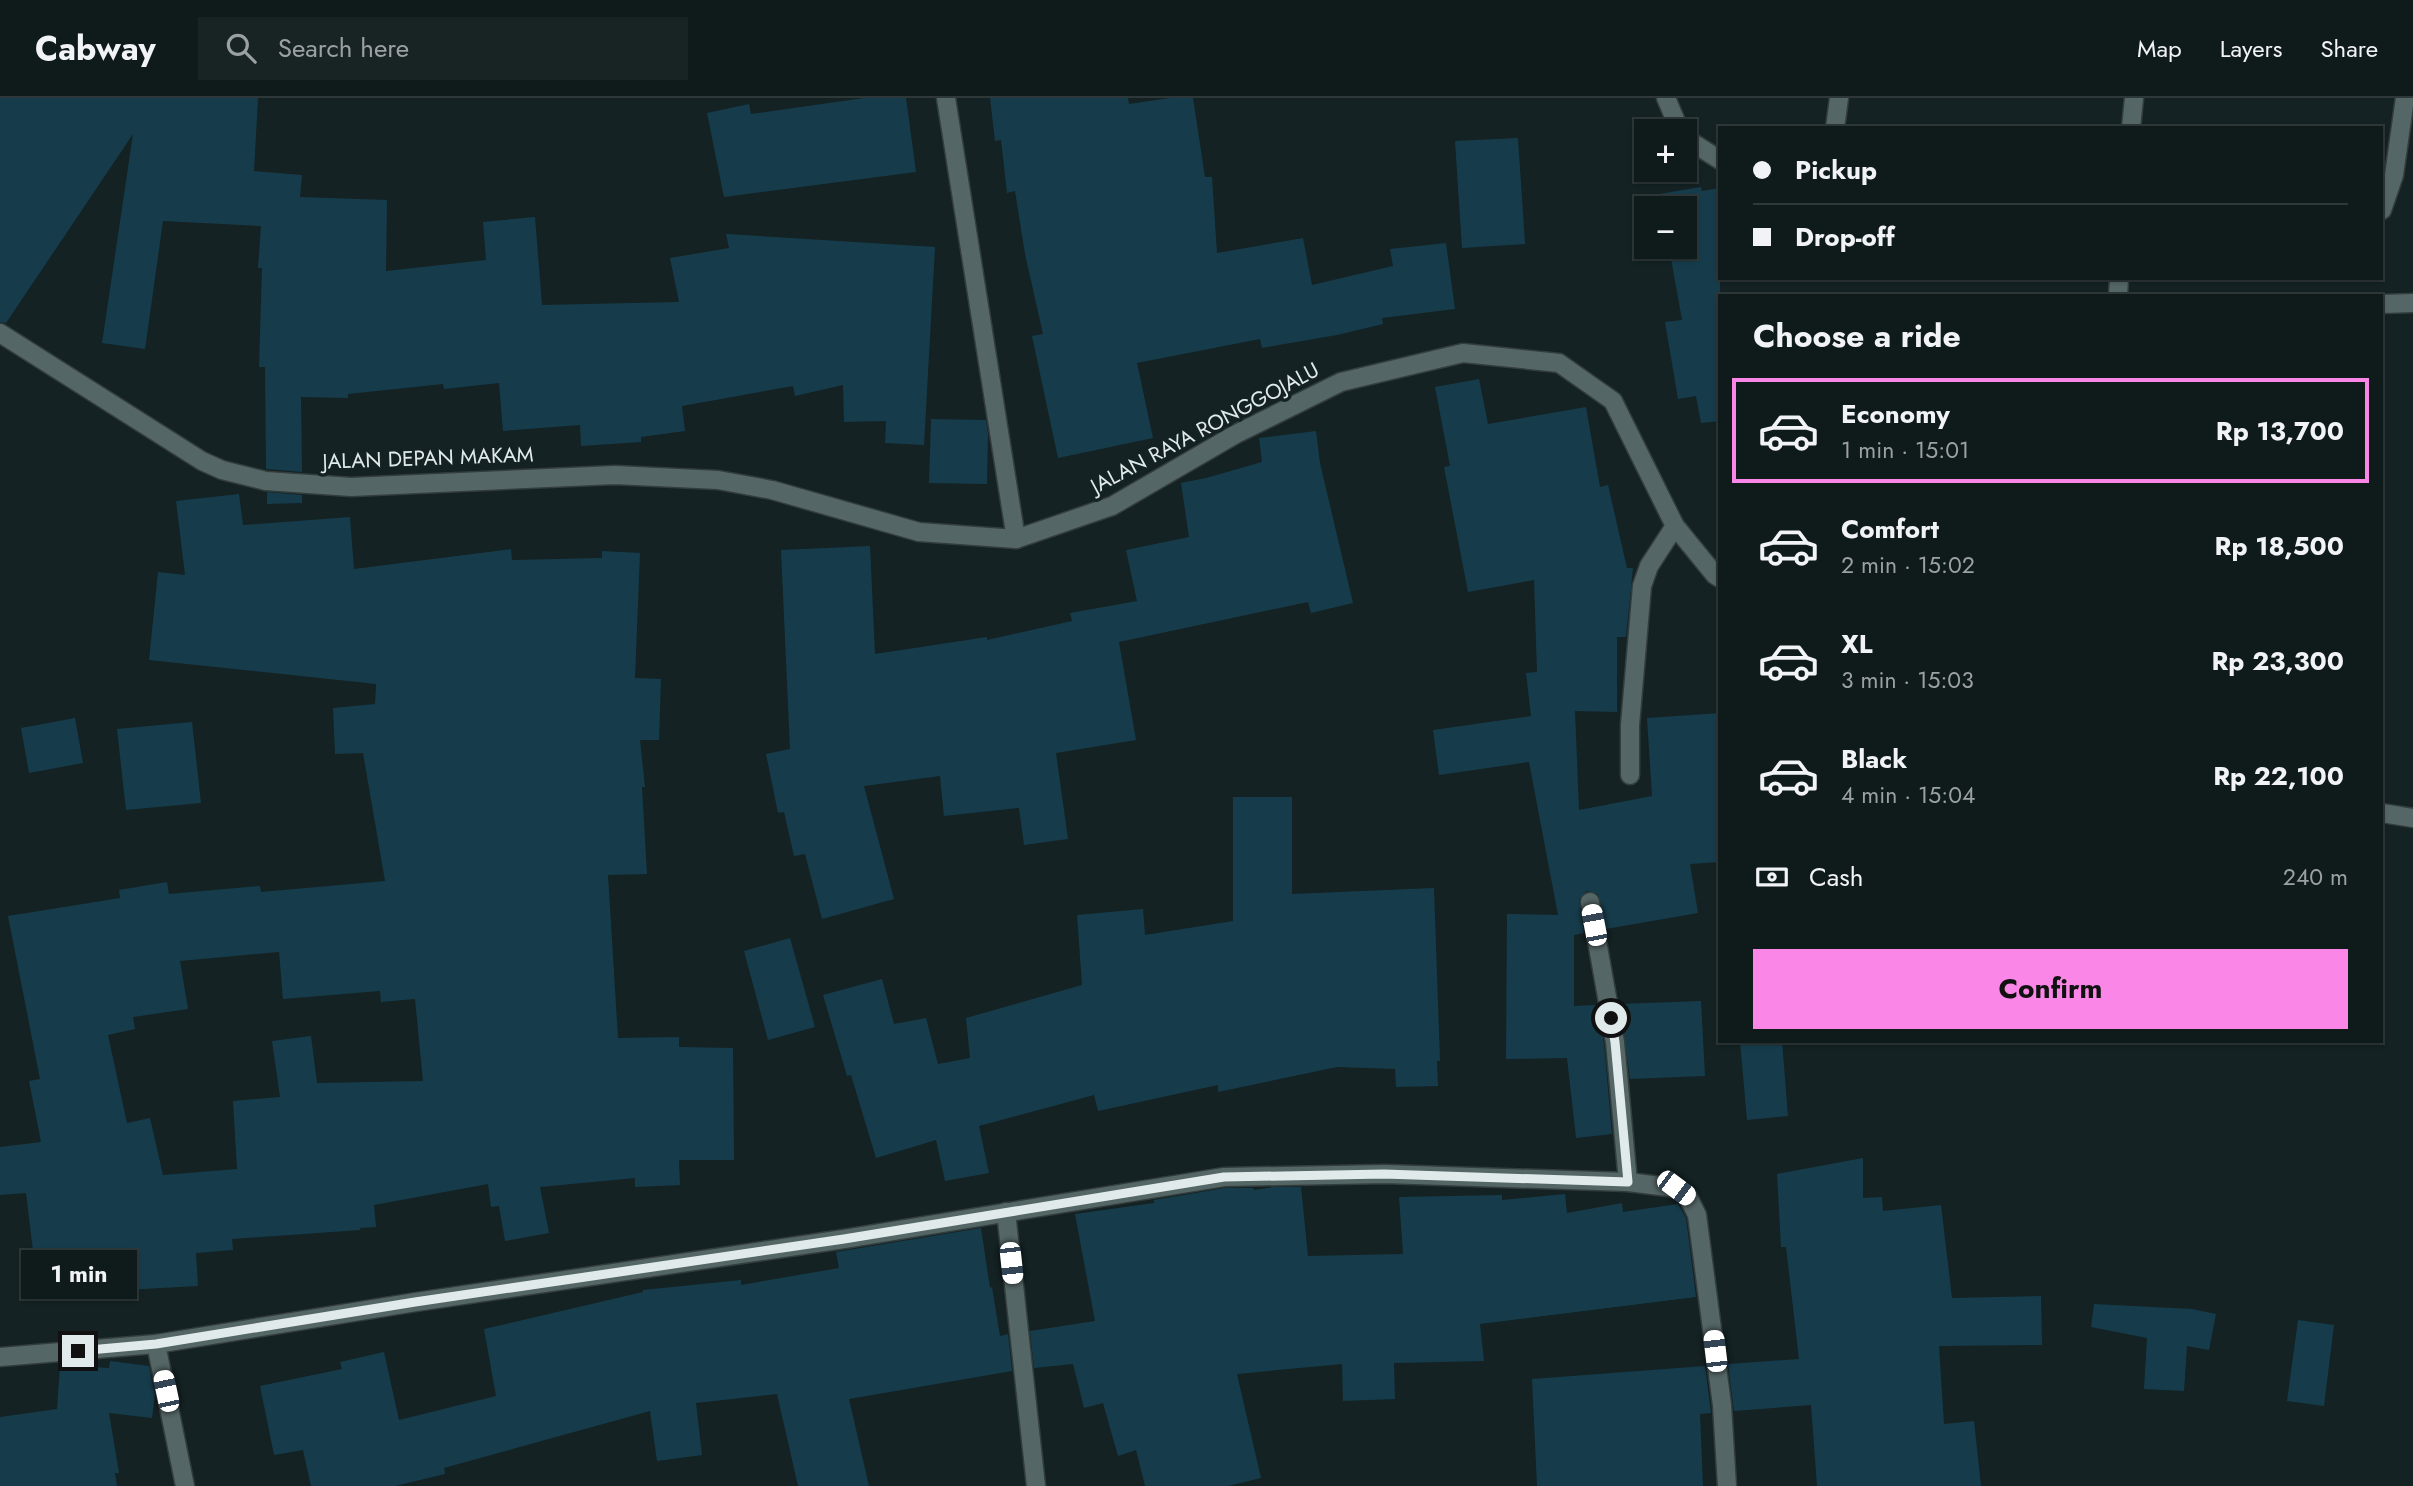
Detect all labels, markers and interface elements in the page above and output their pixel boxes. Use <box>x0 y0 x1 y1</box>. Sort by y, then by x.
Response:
search box <box>198 17 688 80</box>
text: Cabway <box>35 25 156 72</box>
icon: search <box>222 29 260 67</box>
text: Search here <box>278 29 409 67</box>
text: Map <box>2137 31 2182 66</box>
text: Layers <box>2220 31 2282 66</box>
text: Share <box>2320 31 2378 66</box>
map controls <box>1634 119 1697 259</box>
button: + <box>1634 119 1697 182</box>
text: Pickup <box>1795 151 1877 189</box>
button: − <box>1634 196 1697 259</box>
text: Drop-off <box>1795 218 1895 256</box>
text: Choose a ride <box>1753 313 1961 359</box>
street label: JALAN RAYA RONGGOJALU <box>1083 355 1324 502</box>
text: Economy <box>1841 395 1950 433</box>
icon: car <box>1757 399 1820 462</box>
text: Rp 13,700 <box>2216 412 2344 450</box>
text: 1 min · 15:01 <box>1841 433 1969 467</box>
street label: JALAN DEPAN MAKAM <box>319 439 534 477</box>
text: Comfort <box>1841 510 1939 548</box>
icon: car <box>1757 514 1820 577</box>
text: Rp 18,500 <box>2215 527 2344 565</box>
text: 2 min · 15:02 <box>1841 548 1975 582</box>
text: XL <box>1841 625 1873 663</box>
icon: car <box>1757 629 1820 692</box>
text: Rp 23,300 <box>2212 642 2344 680</box>
text: 3 min · 15:03 <box>1841 663 1974 697</box>
text: Black <box>1841 740 1907 778</box>
icon: car <box>1757 744 1820 807</box>
text: Rp 22,100 <box>2213 757 2344 795</box>
text: 4 min · 15:04 <box>1841 778 1975 812</box>
icon: cash <box>1753 858 1791 896</box>
text: Cash <box>1809 858 1863 896</box>
text: 240 m <box>2283 860 2348 894</box>
car <box>1580 902 1609 948</box>
button: Confirm <box>1753 949 2348 1029</box>
route start <box>1595 1002 1627 1034</box>
car <box>1653 1167 1700 1209</box>
car <box>999 1241 1024 1285</box>
callout: 1 min <box>20 1250 136 1298</box>
text: 1 min <box>50 1257 108 1291</box>
car <box>1703 1329 1728 1373</box>
route end <box>62 1335 94 1367</box>
car <box>152 1368 181 1414</box>

